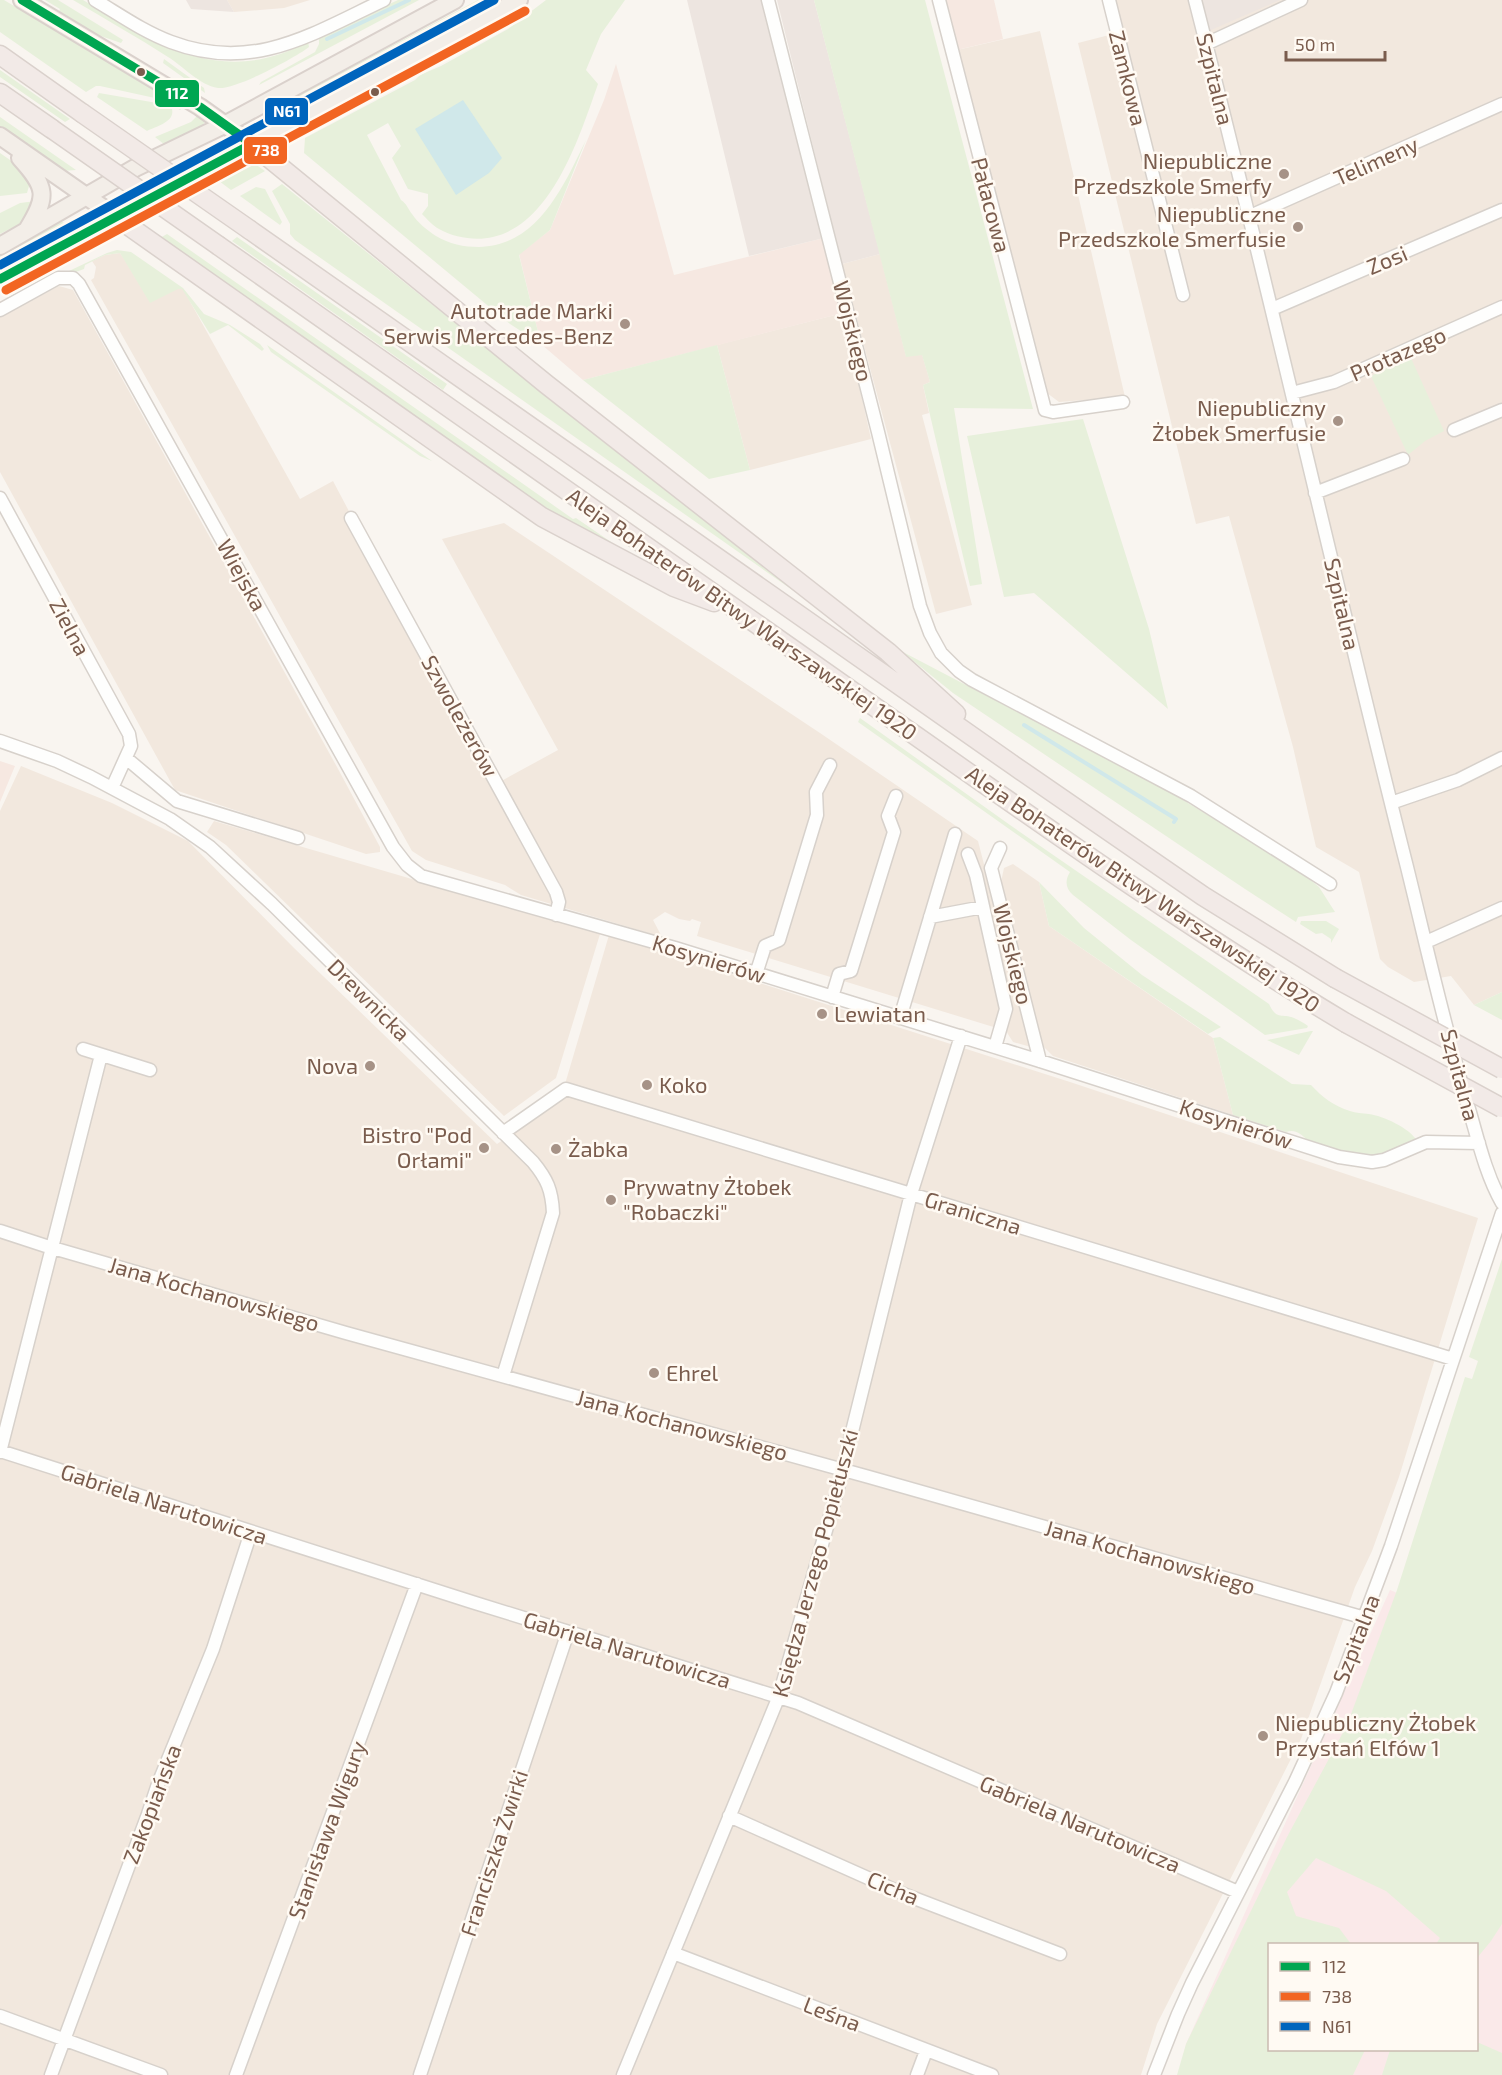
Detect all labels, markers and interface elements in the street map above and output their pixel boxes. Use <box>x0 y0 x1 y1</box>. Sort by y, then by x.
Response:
scale bar <box>1286 24 1385 62</box>
street label: Zamkowa <box>1105 27 1153 128</box>
street label: Szpitalna <box>1192 30 1240 127</box>
text: 50 m <box>1295 33 1335 55</box>
unlabelled marker <box>135 66 147 78</box>
line badge: 112 <box>154 79 200 108</box>
text: 112 <box>165 83 189 102</box>
unlabelled marker <box>369 86 381 98</box>
line badge: N61 <box>264 97 309 126</box>
text: N61 <box>273 101 301 120</box>
street label: Telimeny <box>1329 130 1422 190</box>
line badge: 738 <box>243 136 288 165</box>
text: 738 <box>252 140 280 159</box>
place label: Niepubliczne Przedszkole Smerfy <box>1073 147 1272 198</box>
street label: Pałacowa <box>967 154 1017 255</box>
marker: Niepubliczne Przedszkole Smerfy <box>1277 167 1291 181</box>
place label: Niepubliczne Przedszkole Smerfusie <box>1058 200 1286 251</box>
marker: Niepubliczne Przedszkole Smerfusie <box>1291 220 1305 234</box>
street label: Zosi <box>1362 239 1411 279</box>
street label: Wojskiego <box>828 278 879 384</box>
place label: Autotrade Marki Serwis Mercedes-Benz <box>383 297 613 348</box>
marker: Autotrade Marki Serwis Mercedes-Benz <box>618 317 632 331</box>
street label: Protazego <box>1346 320 1450 386</box>
place label: Niepubliczny Żłobek Smerfusie <box>1152 394 1326 445</box>
marker: Niepubliczny Żłobek Smerfusie <box>1331 414 1345 428</box>
street label: Aleja Bohaterów Bitwy Warszawskiej 1920 <box>562 482 923 746</box>
street label: Wiejska <box>212 534 273 615</box>
street label: Szpitalna <box>1320 555 1366 652</box>
street label: Zielna <box>45 593 97 660</box>
street label: Szwoleżerów <box>417 650 505 781</box>
street label: Aleja Bohaterów Bitwy Warszawskiej 1920 <box>961 759 1326 1018</box>
street label: Wojskiego <box>988 901 1039 1007</box>
street label: Kosynierów <box>649 928 769 988</box>
street label: Drewnicka <box>323 953 416 1046</box>
place label: Lewiatan <box>834 1000 926 1026</box>
marker: Lewiatan <box>815 1007 829 1021</box>
street label: Szpitalna <box>1436 1026 1486 1123</box>
place label: Nova <box>306 1052 358 1078</box>
marker: Nova <box>363 1059 377 1073</box>
place label: Koko <box>659 1071 708 1097</box>
marker: Koko <box>640 1078 654 1092</box>
street label: Kosynierów <box>1177 1093 1296 1154</box>
place label: Bistro "Pod Orłami" <box>362 1121 472 1172</box>
place label: Żabka <box>568 1135 628 1161</box>
marker: Bistro "Pod Orłami" <box>477 1141 491 1155</box>
marker: Żabka <box>549 1142 563 1156</box>
place label: Prywatny Żłobek "Robaczki" <box>623 1173 792 1224</box>
street label: Graniczna <box>922 1185 1025 1239</box>
marker: Prywatny Żłobek "Robaczki" <box>604 1193 618 1207</box>
street label: Jana Kochanowskiego <box>106 1251 323 1336</box>
place label: Ehrel <box>666 1359 718 1385</box>
marker: Ehrel <box>647 1366 661 1380</box>
street label: Jana Kochanowskiego <box>574 1383 791 1465</box>
street label: Księdza Jerzego Popiełuszki <box>766 1426 862 1700</box>
street label: Gabriela Narutowicza <box>58 1457 271 1549</box>
street label: Jana Kochanowskiego <box>1042 1514 1259 1599</box>
street label: Szpitalna <box>1326 1590 1384 1687</box>
street label: Gabriela Narutowicza <box>520 1605 734 1693</box>
place label: Niepubliczny Żłobek Przystań Elfów 1 <box>1275 1709 1476 1760</box>
marker: Niepubliczny Żłobek Przystań Elfów 1 <box>1256 1729 1270 1743</box>
street label: Stanisława Wigury <box>282 1737 371 1922</box>
street label: Zakopiańska <box>116 1740 186 1867</box>
street label: Franciszka Żwirki <box>454 1766 532 1939</box>
street label: Gabriela Narutowicza <box>976 1769 1185 1877</box>
street label: Cicha <box>864 1865 923 1910</box>
legend <box>1268 1943 1478 2051</box>
text: 112 <box>1322 1955 1346 1977</box>
text: 738 <box>1322 1985 1352 2007</box>
street label: Leśna <box>800 1990 865 2036</box>
text: N61 <box>1322 2015 1352 2037</box>

